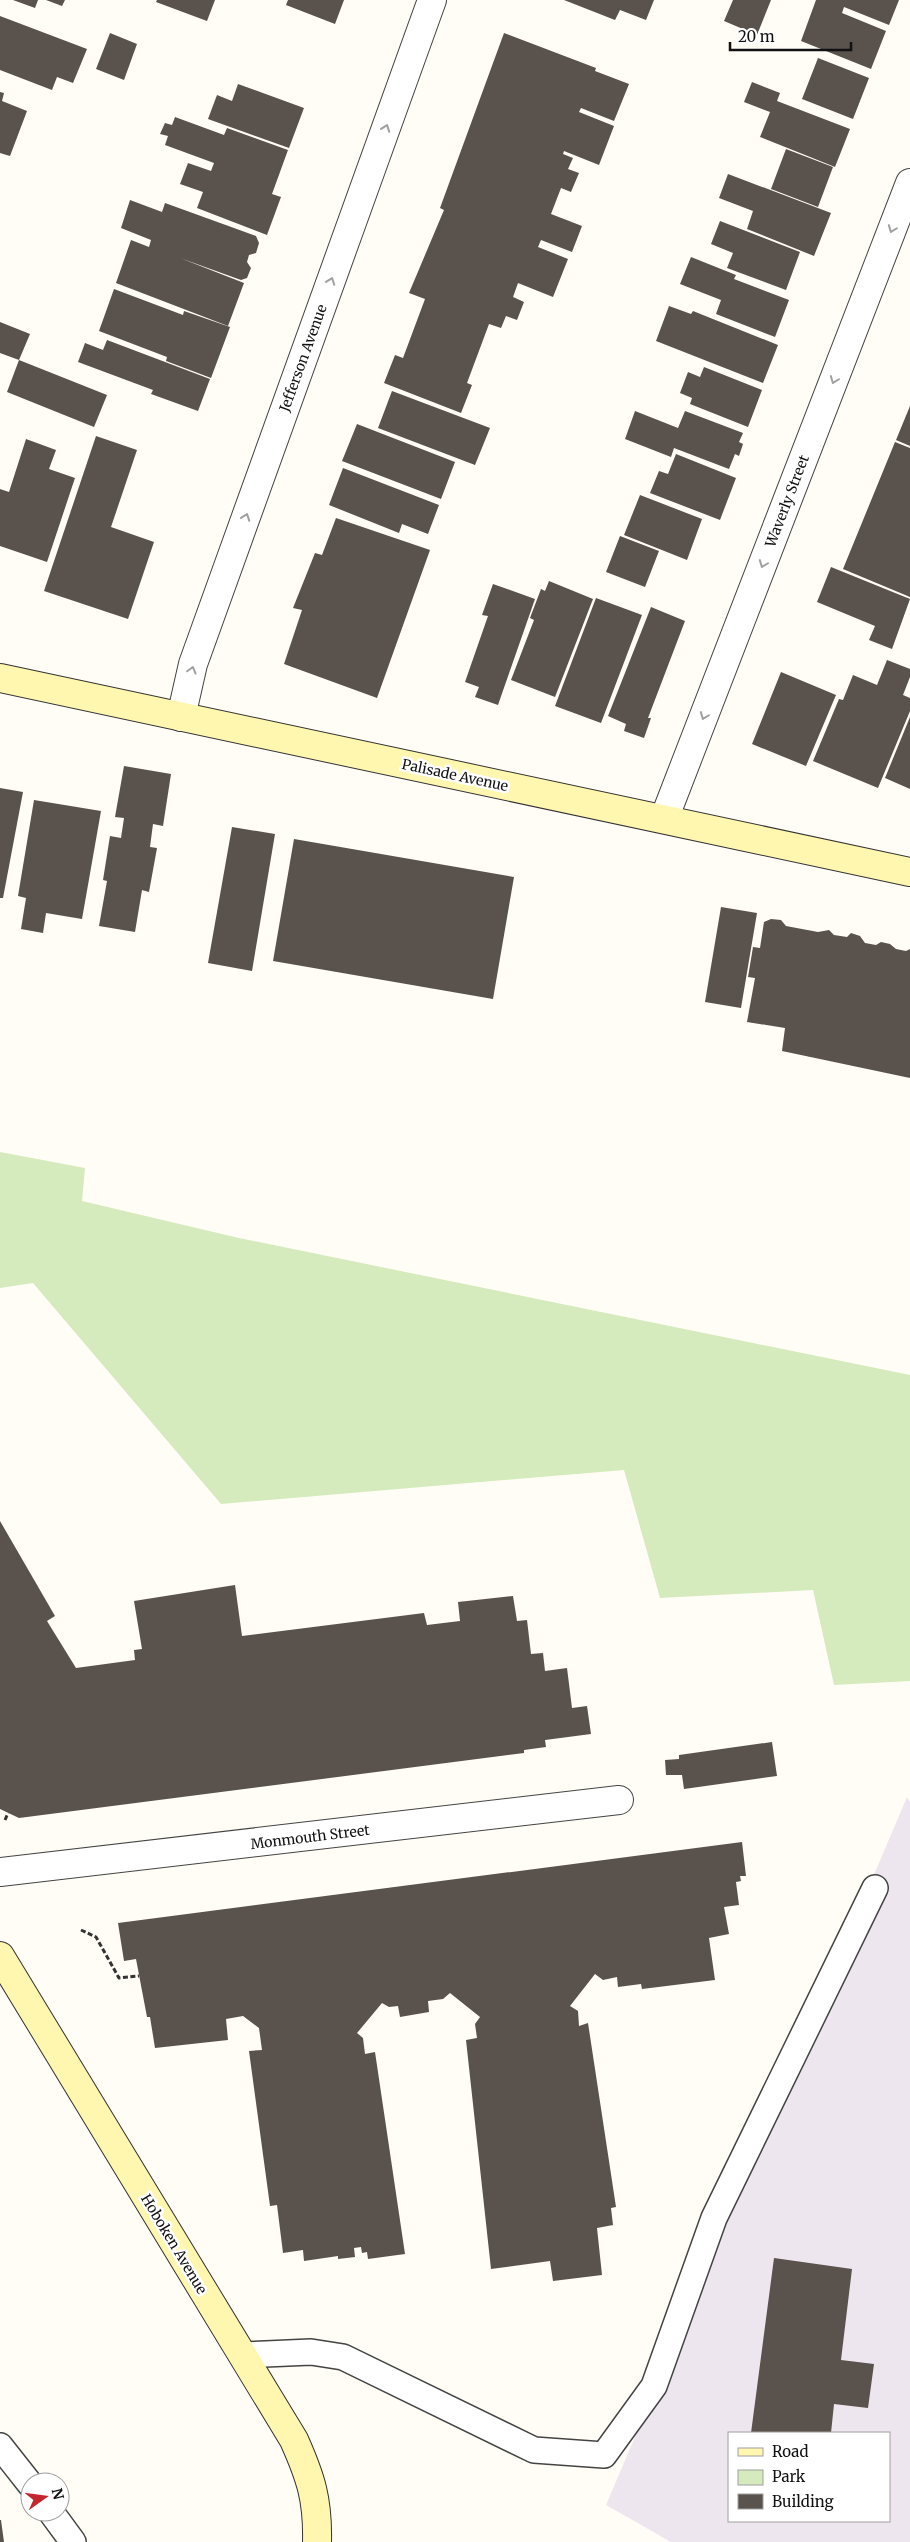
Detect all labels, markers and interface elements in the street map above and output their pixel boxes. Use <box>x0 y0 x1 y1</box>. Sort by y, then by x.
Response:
scale bar <box>730 20 851 52</box>
text: 20 m <box>738 27 775 46</box>
one-way arrow <box>380 125 390 133</box>
one-way arrow <box>888 224 898 232</box>
one-way arrow <box>325 278 335 286</box>
street label: Jefferson Avenue <box>275 302 331 415</box>
one-way arrow <box>830 375 840 384</box>
street label: Waverly Street <box>761 452 813 551</box>
one-way arrow <box>240 513 250 521</box>
one-way arrow <box>758 560 768 568</box>
one-way arrow <box>186 665 197 674</box>
one-way arrow <box>700 711 710 720</box>
street label: Palisade Avenue <box>400 755 510 795</box>
street label: Monmouth Street <box>249 1821 371 1853</box>
street label: Hoboken Avenue <box>137 2191 211 2297</box>
legend <box>728 2432 890 2522</box>
text: Road <box>772 2442 808 2461</box>
text: Park <box>772 2467 806 2486</box>
north arrow <box>20 2472 70 2522</box>
text: N <box>48 2486 68 2501</box>
text: Building <box>772 2492 834 2511</box>

